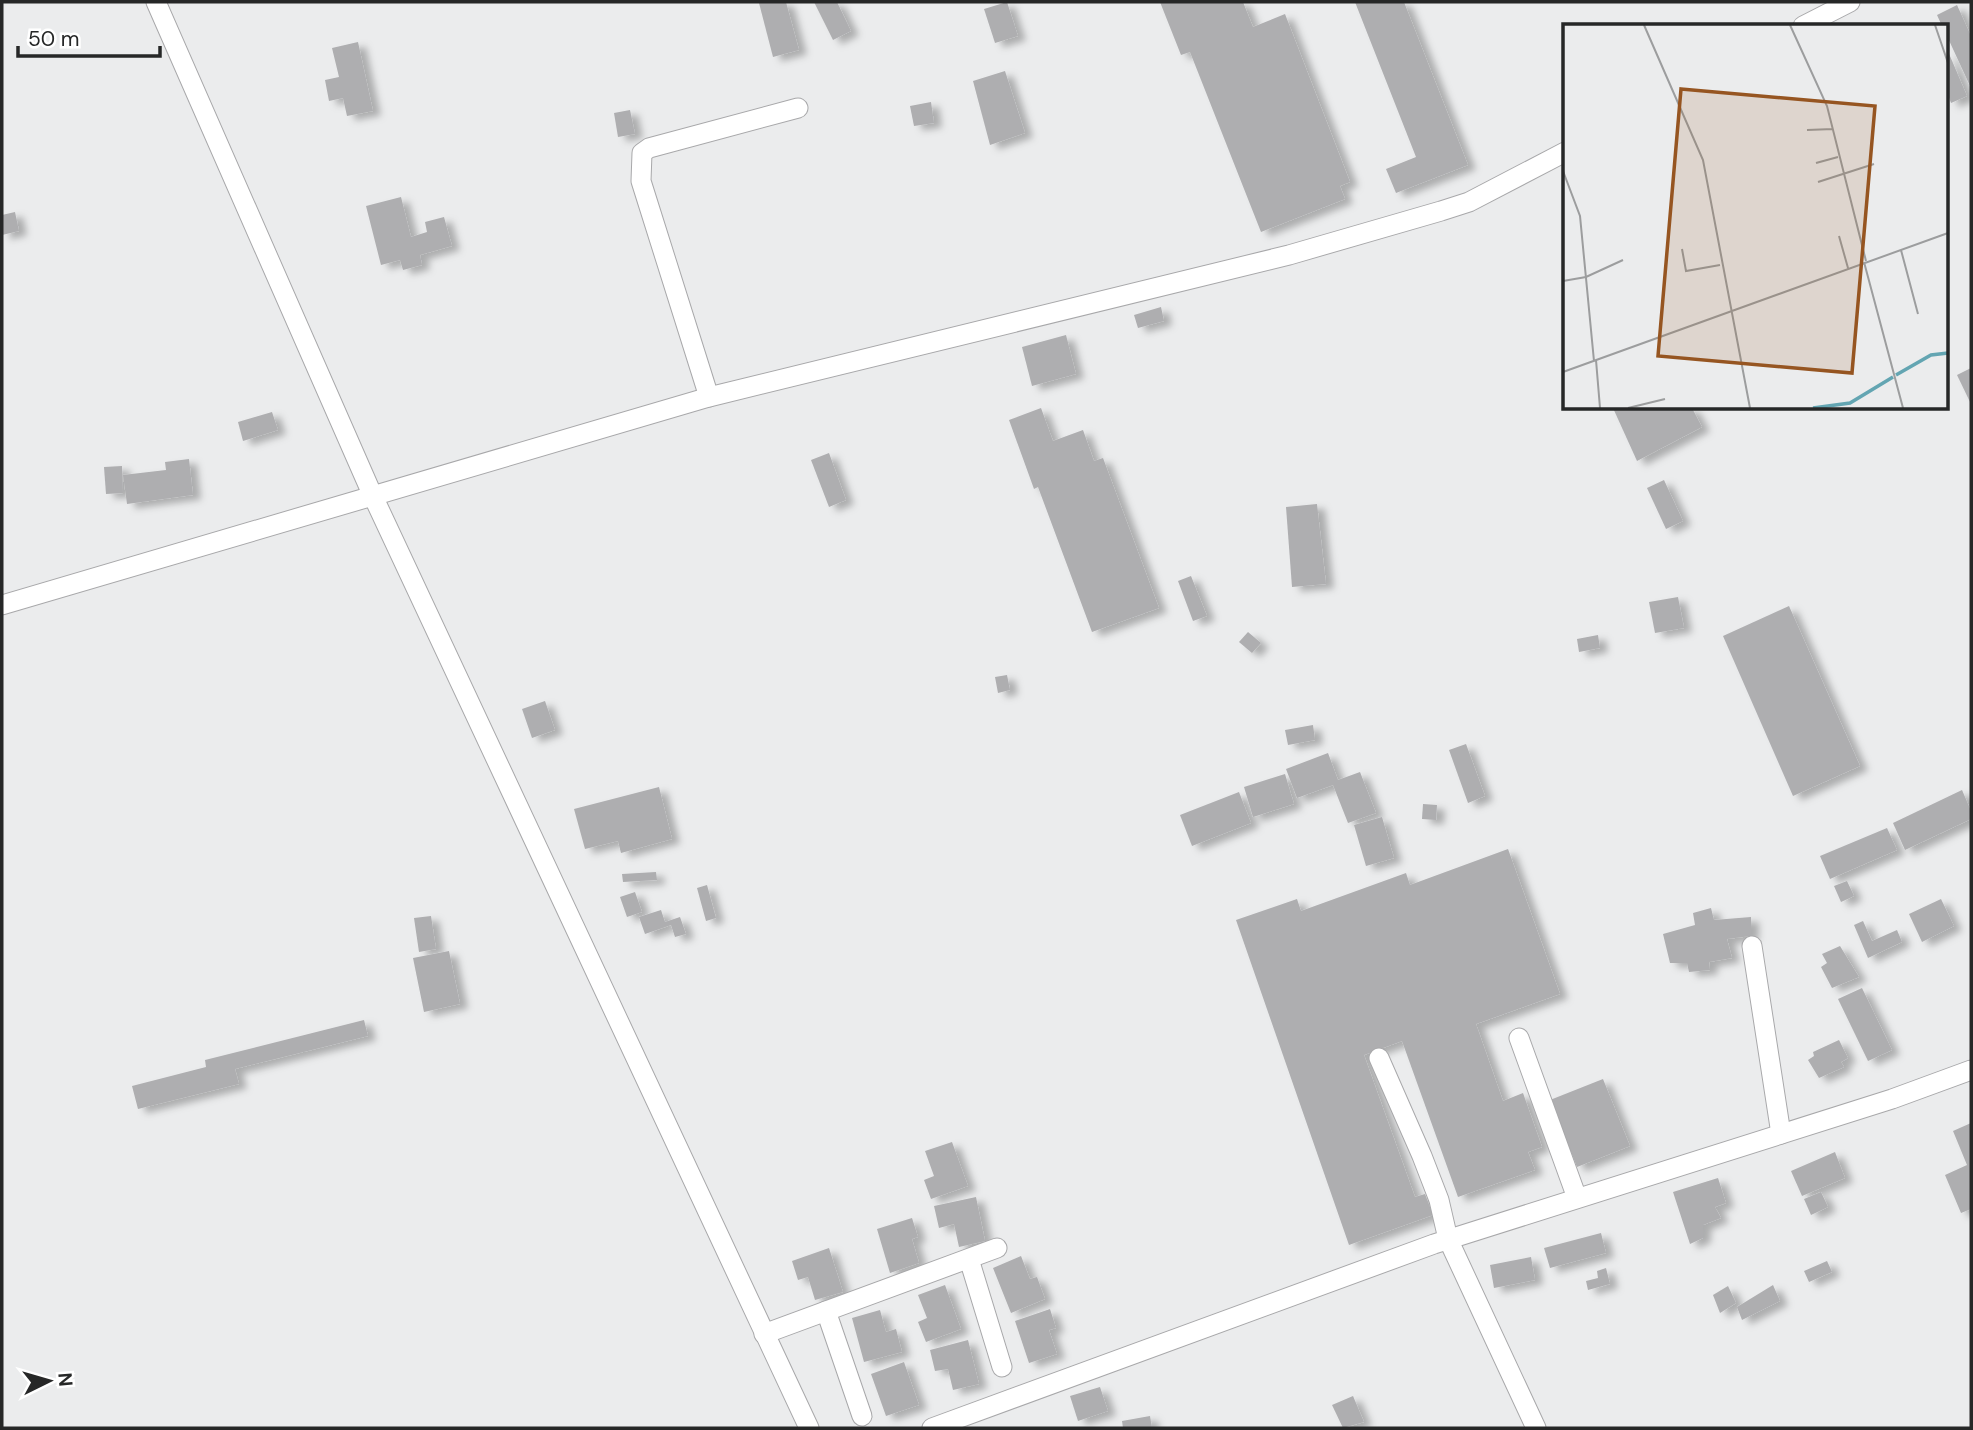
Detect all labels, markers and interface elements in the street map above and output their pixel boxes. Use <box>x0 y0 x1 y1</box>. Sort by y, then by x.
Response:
scale bar <box>18 14 159 58</box>
inset map <box>1563 24 1948 410</box>
text: 50 m <box>28 25 79 53</box>
north arrow <box>14 1346 84 1416</box>
text: N <box>52 1372 78 1388</box>

